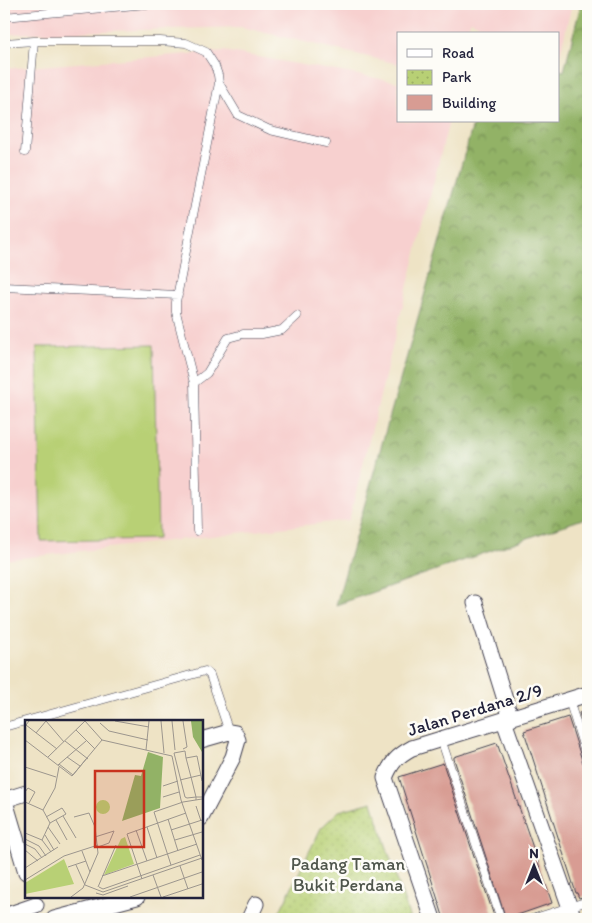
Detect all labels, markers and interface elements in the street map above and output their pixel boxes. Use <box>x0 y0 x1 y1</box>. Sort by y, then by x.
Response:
legend <box>397 32 560 122</box>
text: Road <box>442 44 475 62</box>
text: Park <box>442 68 472 86</box>
text: Building <box>442 94 496 112</box>
street label: Jalan Perdana 2/9 <box>405 679 545 741</box>
inset map <box>25 720 202 898</box>
north arrow <box>510 840 560 890</box>
text: N <box>529 845 539 862</box>
park label: Padang Taman Bukit Perdana <box>291 853 406 896</box>

